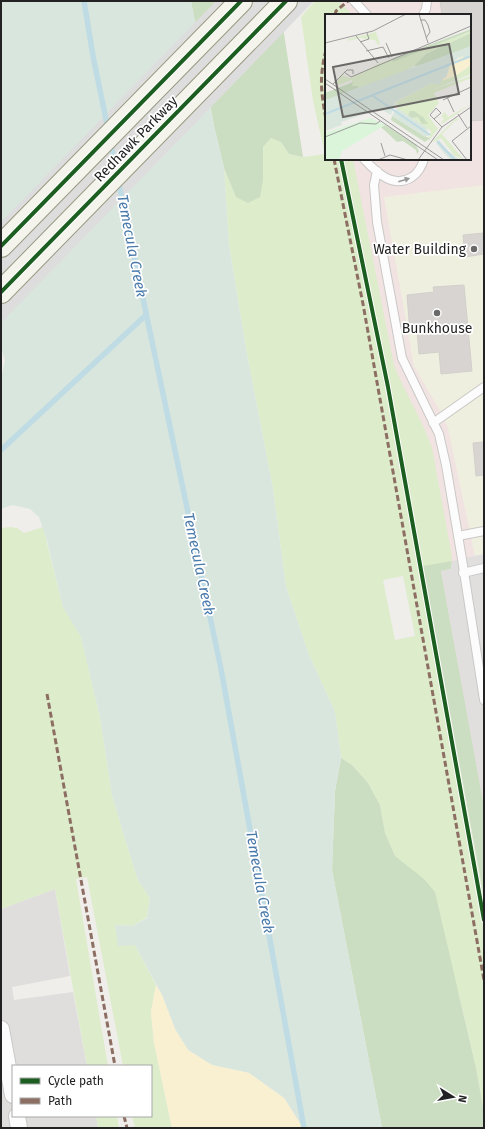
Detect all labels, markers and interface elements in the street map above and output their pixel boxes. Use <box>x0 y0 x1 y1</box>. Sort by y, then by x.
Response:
inset map <box>325 14 471 160</box>
street label: Redhawk Parkway <box>91 93 181 185</box>
one-way arrow <box>399 177 411 183</box>
water label: Temecula Creek <box>113 193 151 299</box>
place label: Water Building <box>373 241 467 258</box>
marker: Water Building <box>469 244 479 254</box>
marker: Bunkhouse <box>432 308 442 318</box>
place label: Bunkhouse <box>402 320 472 337</box>
water label: Temecula Creek <box>179 511 219 617</box>
water label: Temecula Creek <box>242 829 278 935</box>
legend <box>12 1065 152 1117</box>
text: Cycle path <box>48 1074 104 1088</box>
north arrow <box>433 1077 473 1117</box>
text: Path <box>48 1094 72 1108</box>
text: N <box>455 1094 469 1104</box>

